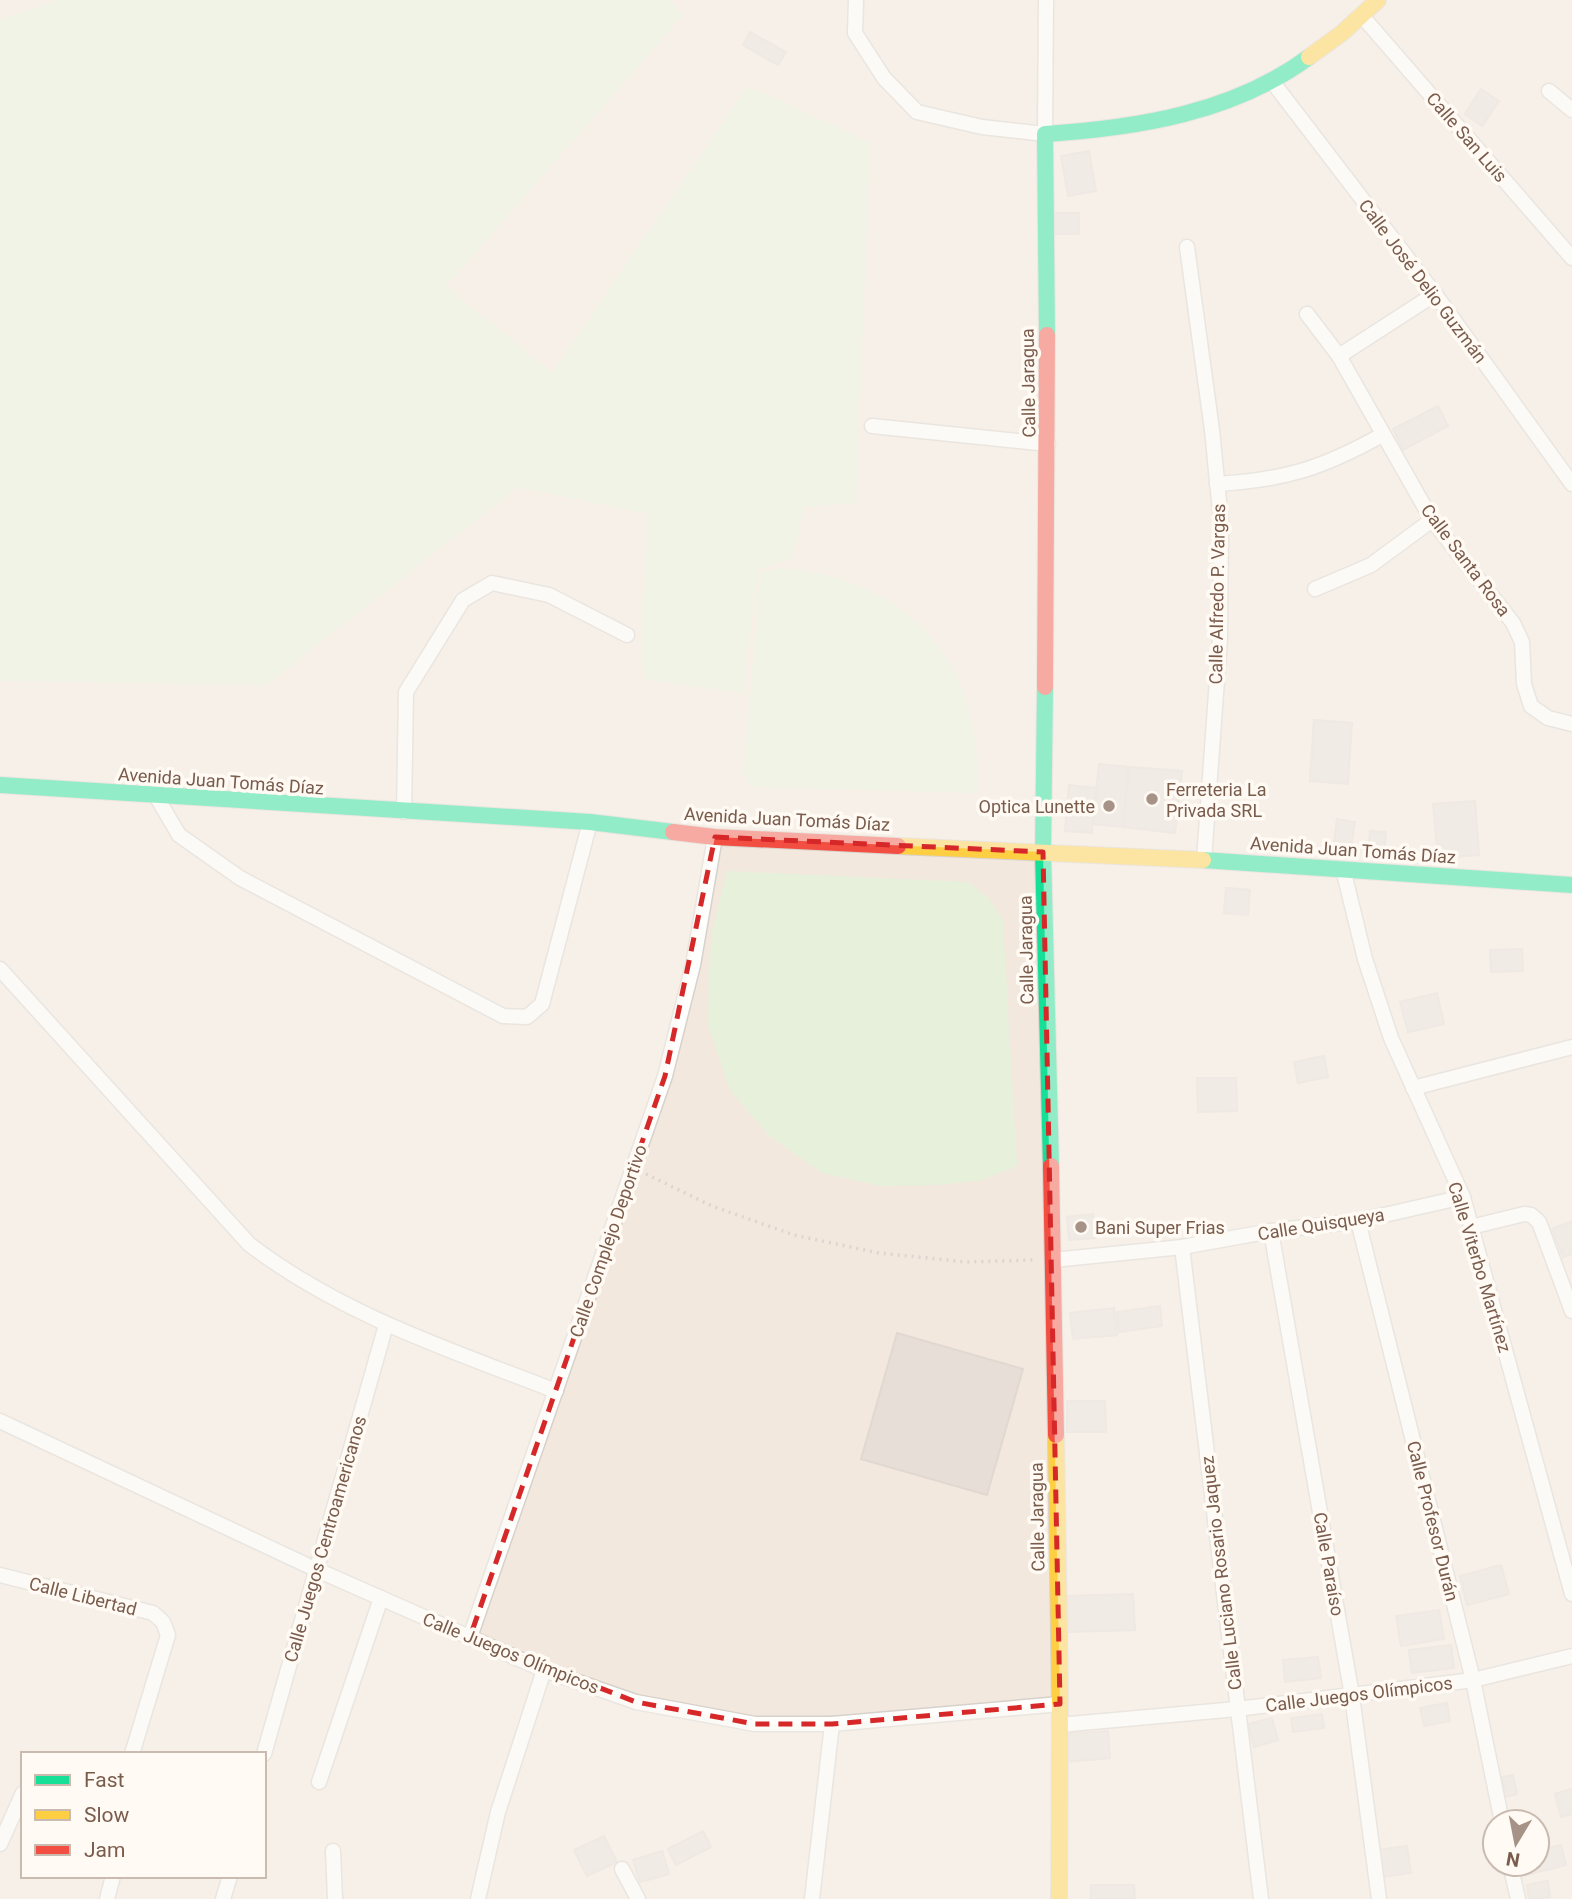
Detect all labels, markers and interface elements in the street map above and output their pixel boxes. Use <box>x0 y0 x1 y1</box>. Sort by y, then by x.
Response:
street label: Calle San Luis <box>1422 88 1512 186</box>
street label: Calle José Delio Guzmán <box>1355 195 1491 367</box>
street label: Calle Jaragua <box>1017 328 1039 438</box>
street label: Calle Santa Rosa <box>1417 500 1515 620</box>
street label: Calle Alfredo P. Vargas <box>1205 503 1229 685</box>
street label: Avenida Juan Tomás Díaz <box>117 763 325 799</box>
place label: Ferreteria La Privada SRL <box>1166 779 1267 821</box>
marker: Ferreteria La Privada SRL <box>1144 791 1160 807</box>
place label: Optica Lunette <box>979 796 1095 817</box>
marker: Optica Lunette <box>1101 798 1117 814</box>
street label: Avenida Juan Tomás Díaz <box>683 803 891 835</box>
street label: Avenida Juan Tomás Díaz <box>1249 832 1457 868</box>
street label: Calle Jaragua <box>1015 895 1037 1005</box>
street label: Calle Complejo Deportivo <box>565 1142 651 1340</box>
street label: Calle Viterbo Martínez <box>1444 1179 1516 1355</box>
street label: Calle Quisqueya <box>1256 1204 1386 1244</box>
place label: Bani Super Frias <box>1095 1217 1225 1238</box>
marker: Bani Super Frias <box>1073 1219 1089 1235</box>
street label: Calle Juegos Centroamericanos <box>280 1413 370 1665</box>
street label: Calle Profesor Durán <box>1403 1439 1463 1603</box>
street label: Calle Luciano Rosario Jaquez <box>1196 1455 1246 1691</box>
street label: Calle Jaragua <box>1026 1462 1048 1572</box>
street label: Calle Paraíso <box>1310 1511 1348 1617</box>
street label: Calle Libertad <box>27 1572 139 1620</box>
street label: Calle Juegos Olímpicos <box>420 1608 602 1698</box>
street label: Calle Juegos Olímpicos <box>1264 1672 1454 1716</box>
legend <box>21 1752 266 1878</box>
text: Fast <box>84 1768 125 1792</box>
text: Slow <box>84 1803 130 1827</box>
north arrow <box>1481 1808 1551 1878</box>
text: Jam <box>84 1838 125 1862</box>
text: N <box>1505 1847 1522 1872</box>

